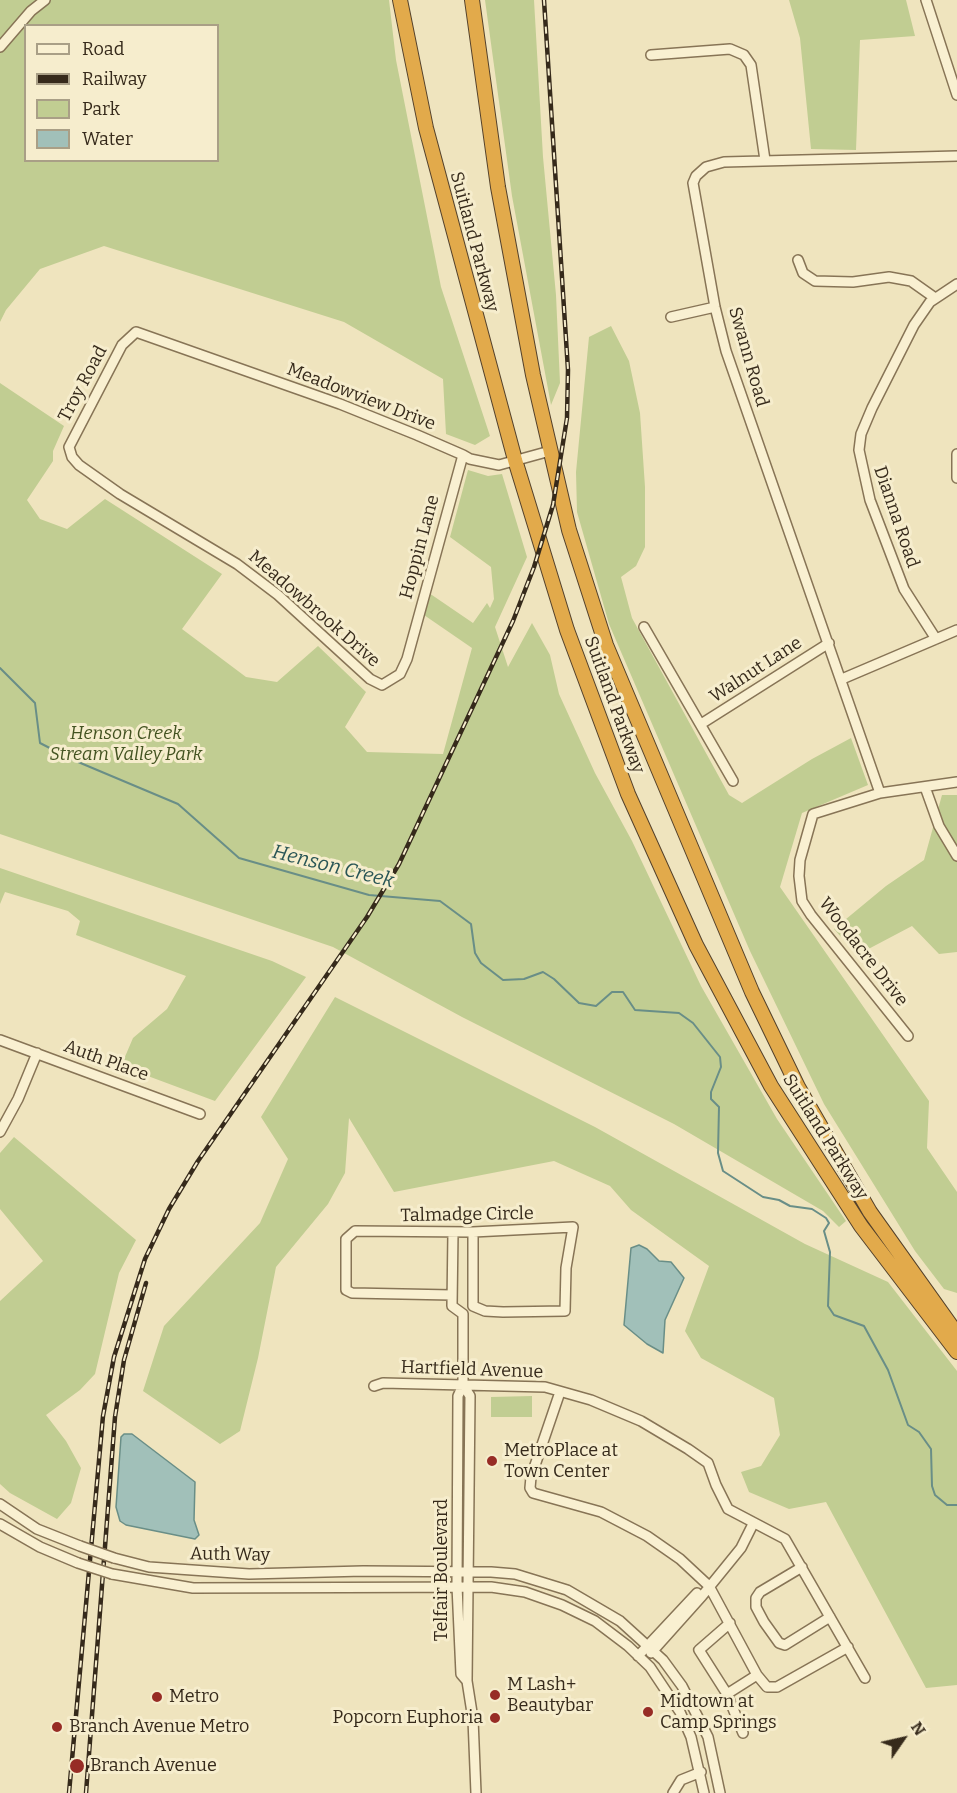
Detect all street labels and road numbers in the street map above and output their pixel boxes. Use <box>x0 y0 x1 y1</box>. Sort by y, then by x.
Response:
street label: Suitland Parkway <box>445 169 503 315</box>
street label: Swann Road <box>723 305 773 409</box>
street label: Troy Road <box>54 342 112 426</box>
street label: Meadowview Drive <box>284 359 438 435</box>
street label: Dianna Road <box>869 463 923 571</box>
street label: Hoppin Lane <box>396 493 444 601</box>
street label: Meadowbrook Drive <box>244 546 384 672</box>
street label: Walnut Lane <box>706 632 806 708</box>
street label: Suitland Parkway <box>579 633 649 777</box>
street label: Woodacre Drive <box>814 893 912 1011</box>
street label: Auth Place <box>61 1036 151 1086</box>
street label: Suitland Parkway <box>778 1070 872 1204</box>
street label: Talmadge Circle <box>400 1203 534 1227</box>
street label: Hartfield Avenue <box>400 1357 544 1383</box>
street label: Telfair Boulevard <box>431 1499 453 1641</box>
street label: Auth Way <box>190 1544 270 1566</box>

